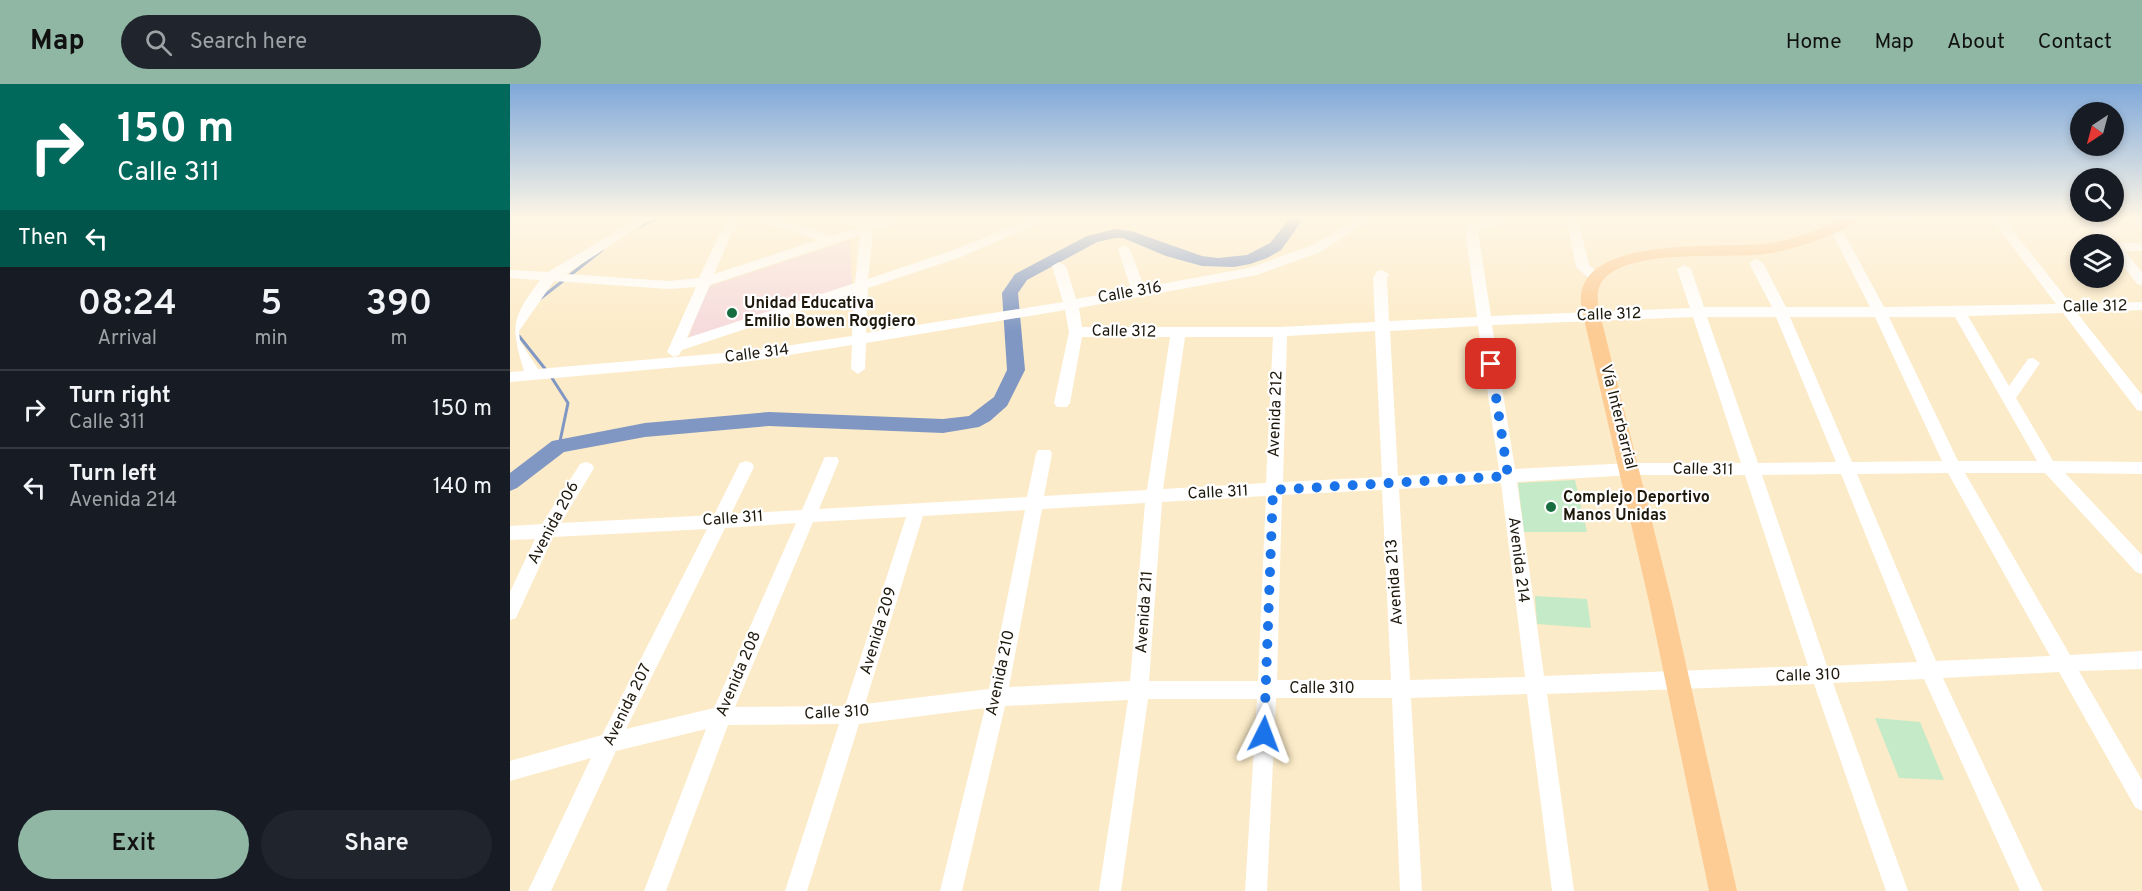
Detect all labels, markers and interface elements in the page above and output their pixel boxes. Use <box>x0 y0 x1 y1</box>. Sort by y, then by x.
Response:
search box <box>121 15 541 69</box>
text: Map <box>30 24 85 60</box>
icon: search <box>142 26 175 59</box>
text: Search here <box>190 29 307 56</box>
text: Home <box>1786 29 1842 56</box>
text: Map <box>1875 29 1914 56</box>
text: About <box>1947 29 2005 56</box>
text: Contact <box>2038 29 2112 56</box>
north arrow <box>2070 102 2124 156</box>
map controls <box>2070 102 2124 288</box>
text: 150 m <box>117 104 234 157</box>
icon: right <box>18 108 96 186</box>
text: Calle 311 <box>117 156 220 190</box>
button: search <box>2070 168 2124 222</box>
icon: left <box>80 222 113 255</box>
text: Then <box>18 225 68 252</box>
button: layers <box>2070 234 2124 288</box>
street label: Calle 316 <box>1096 278 1164 308</box>
text: 08:24 <box>78 282 177 328</box>
text: 5 <box>260 282 282 328</box>
text: 390 <box>366 282 432 328</box>
place label: Unidad Educativa Emilio Bowen Roggiero <box>744 294 916 332</box>
street label: Calle 312 <box>2062 296 2128 318</box>
street label: Calle 312 <box>1576 304 1642 326</box>
marker: Unidad Educativa Emilio Bowen Roggiero <box>725 306 739 320</box>
street label: Calle 312 <box>1091 321 1157 343</box>
text: Arrival <box>97 326 157 352</box>
text: min <box>255 326 288 352</box>
text: m <box>390 326 407 352</box>
pin <box>1465 338 1516 389</box>
street label: Calle 314 <box>724 340 790 368</box>
icon: arrive <box>1474 347 1507 380</box>
street label: Vía Interbarrial <box>1595 362 1641 472</box>
street label: Avenida 212 <box>1264 370 1288 458</box>
text: Turn right <box>69 383 171 410</box>
icon: right <box>18 393 51 426</box>
text: 150 m <box>432 396 492 423</box>
text: Calle 311 <box>69 410 145 436</box>
street label: Calle 311 <box>1672 459 1734 481</box>
text: Turn left <box>69 461 157 488</box>
icon: left <box>18 471 51 504</box>
text: 140 m <box>433 474 492 501</box>
street label: Avenida 206 <box>524 478 584 568</box>
street label: Calle 311 <box>1187 481 1249 505</box>
text: Avenida 214 <box>69 488 177 514</box>
place label: Complejo Deportivo Manos Unidas <box>1563 488 1710 526</box>
marker: Complejo Deportivo Manos Unidas <box>1544 500 1558 514</box>
street label: Calle 311 <box>702 507 764 531</box>
street label: Avenida 214 <box>1503 516 1533 604</box>
street label: Avenida 213 <box>1382 538 1408 626</box>
street label: Avenida 211 <box>1132 570 1158 654</box>
street label: Avenida 209 <box>856 585 902 677</box>
street label: Avenida 208 <box>712 628 766 720</box>
street label: Avenida 210 <box>982 628 1020 718</box>
street label: Avenida 207 <box>599 661 657 749</box>
street label: Calle 310 <box>1775 665 1841 687</box>
street label: Calle 310 <box>1289 679 1355 699</box>
street label: Calle 310 <box>804 701 870 725</box>
position arrow <box>1232 702 1296 766</box>
button: Exit <box>18 810 249 879</box>
button: Share <box>261 810 492 879</box>

